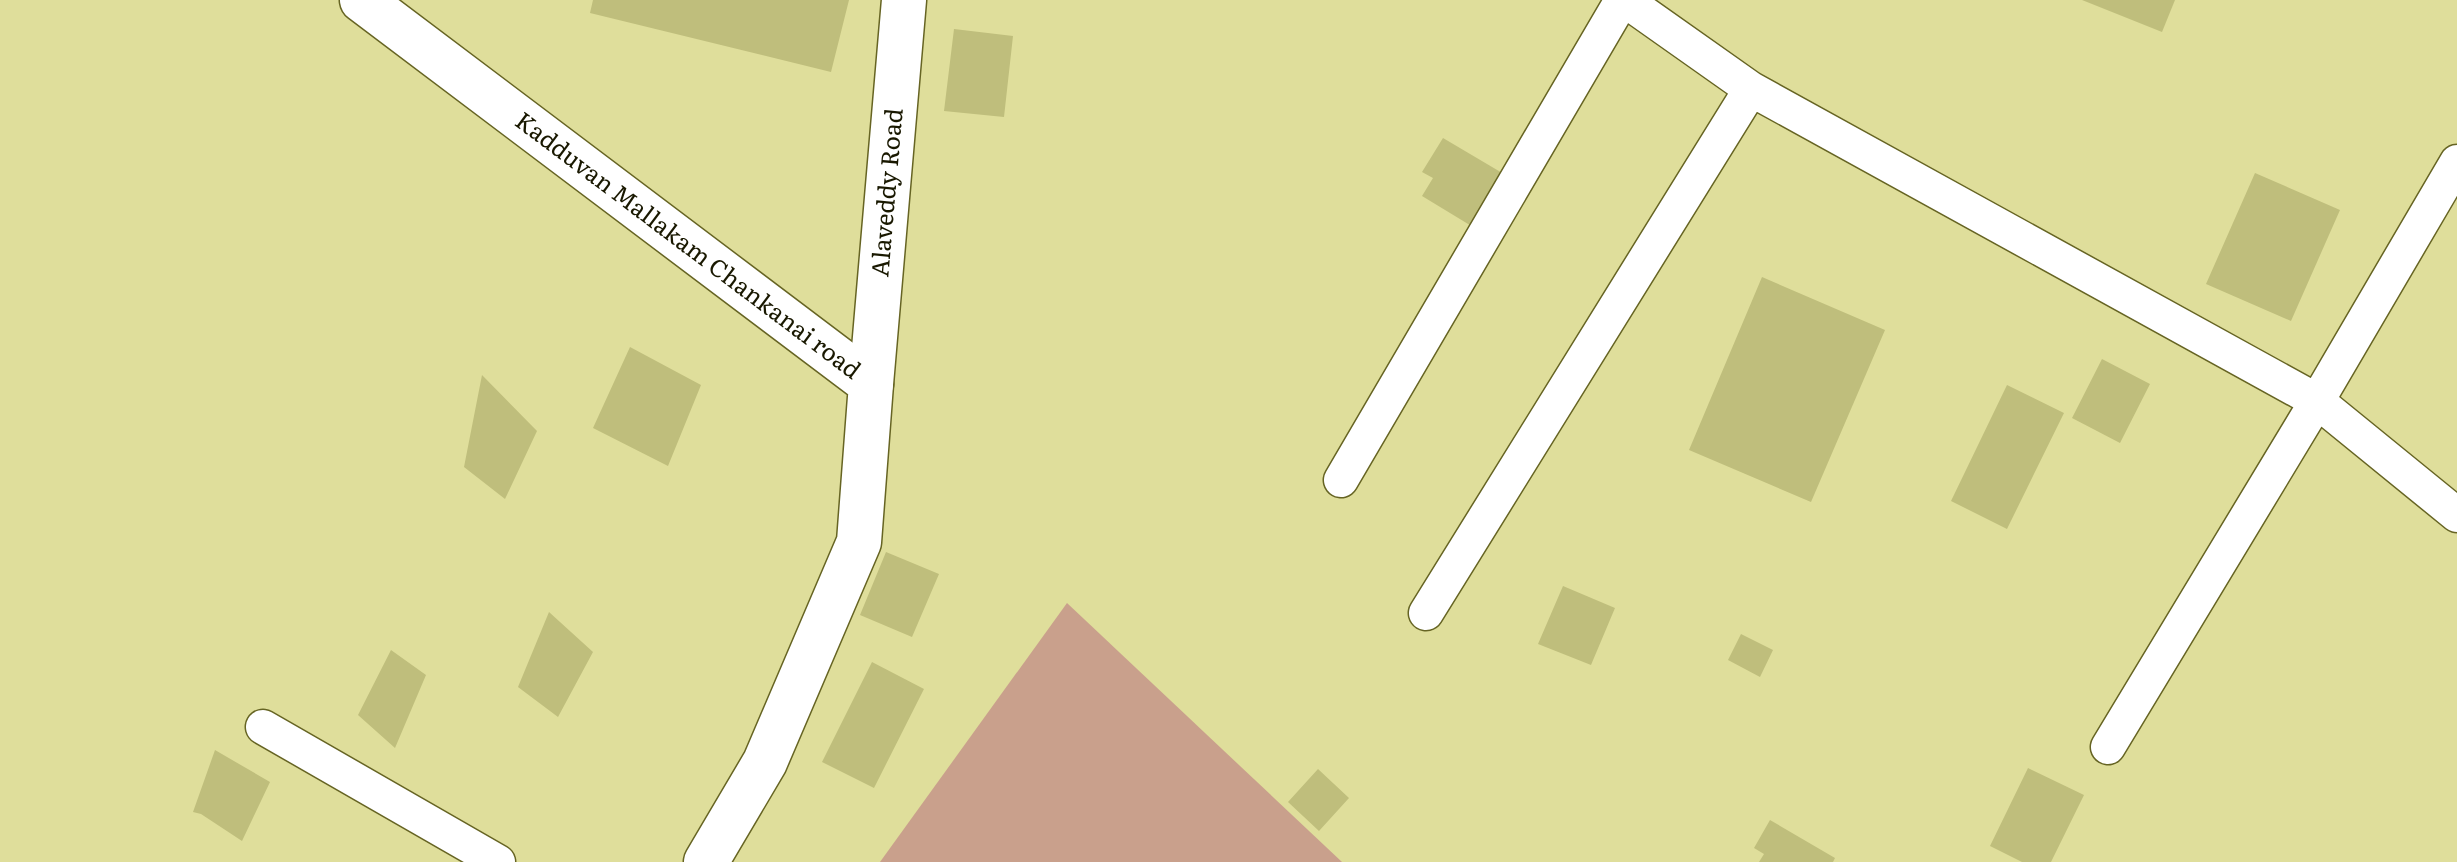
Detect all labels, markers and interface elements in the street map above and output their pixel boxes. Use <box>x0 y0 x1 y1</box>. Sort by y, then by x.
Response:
street label: Kadduvan Mallakam Chankanai road <box>509 102 870 386</box>
street label: Alaveddy Road <box>860 106 910 278</box>

